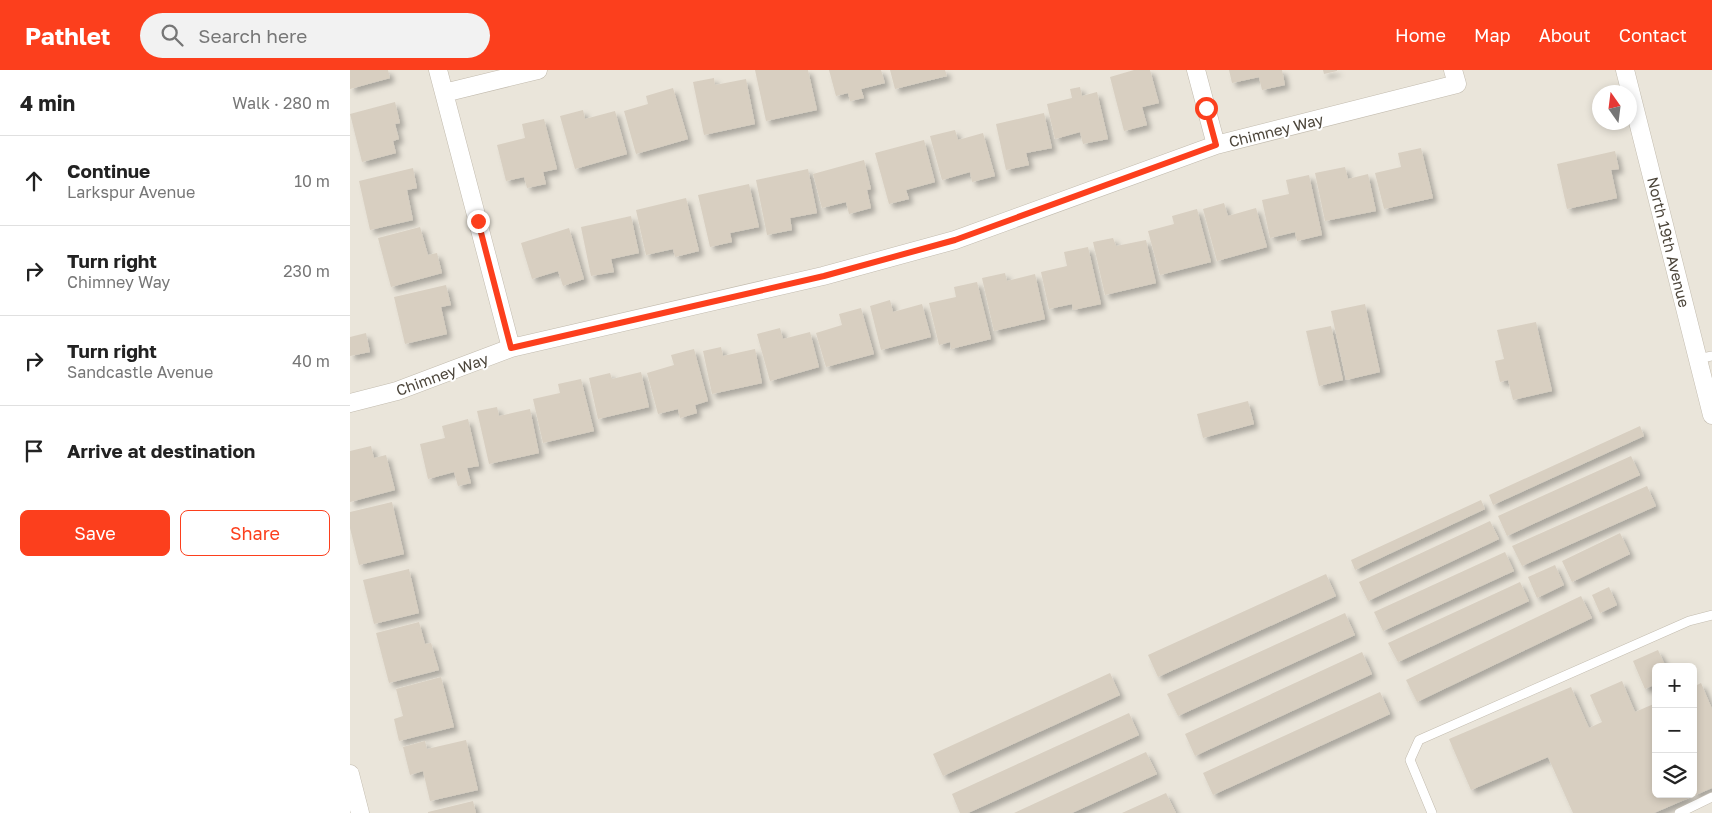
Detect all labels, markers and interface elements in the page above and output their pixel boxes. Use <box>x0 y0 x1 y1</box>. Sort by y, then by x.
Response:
search box <box>140 13 490 58</box>
text: Pathlet <box>25 21 110 50</box>
icon: search <box>158 21 186 49</box>
text: Search here <box>198 24 307 47</box>
text: Home <box>1395 24 1446 46</box>
text: Map <box>1474 24 1511 46</box>
text: About <box>1539 24 1591 46</box>
text: Contact <box>1619 24 1687 46</box>
north arrow <box>1592 85 1637 130</box>
text: 4 min <box>20 90 75 116</box>
text: Walk · 280 m <box>232 93 330 113</box>
route start <box>1195 97 1218 120</box>
street label: Chimney Way <box>1227 109 1326 150</box>
text: Continue <box>67 159 150 182</box>
icon: ahead <box>20 167 48 195</box>
text: 10 m <box>294 171 330 191</box>
street label: North 19th Avenue <box>1644 175 1694 309</box>
text: Larkspur Avenue <box>67 182 195 202</box>
route end <box>467 210 490 233</box>
text: Turn right <box>67 249 157 272</box>
icon: right <box>20 257 48 285</box>
text: 230 m <box>283 261 330 281</box>
text: Chimney Way <box>67 272 170 292</box>
text: Turn right <box>67 339 157 362</box>
icon: right <box>20 347 48 375</box>
street label: Chimney Way <box>393 349 491 399</box>
text: 40 m <box>292 351 330 371</box>
text: Sandcastle Avenue <box>67 362 213 382</box>
icon: arrive <box>20 437 48 465</box>
text: Arrive at destination <box>67 439 255 462</box>
button: Save <box>20 510 170 556</box>
button: Share <box>180 510 330 556</box>
map controls <box>1652 663 1697 798</box>
button: + <box>1652 663 1697 708</box>
button: − <box>1652 708 1697 753</box>
button: layers <box>1652 753 1697 798</box>

